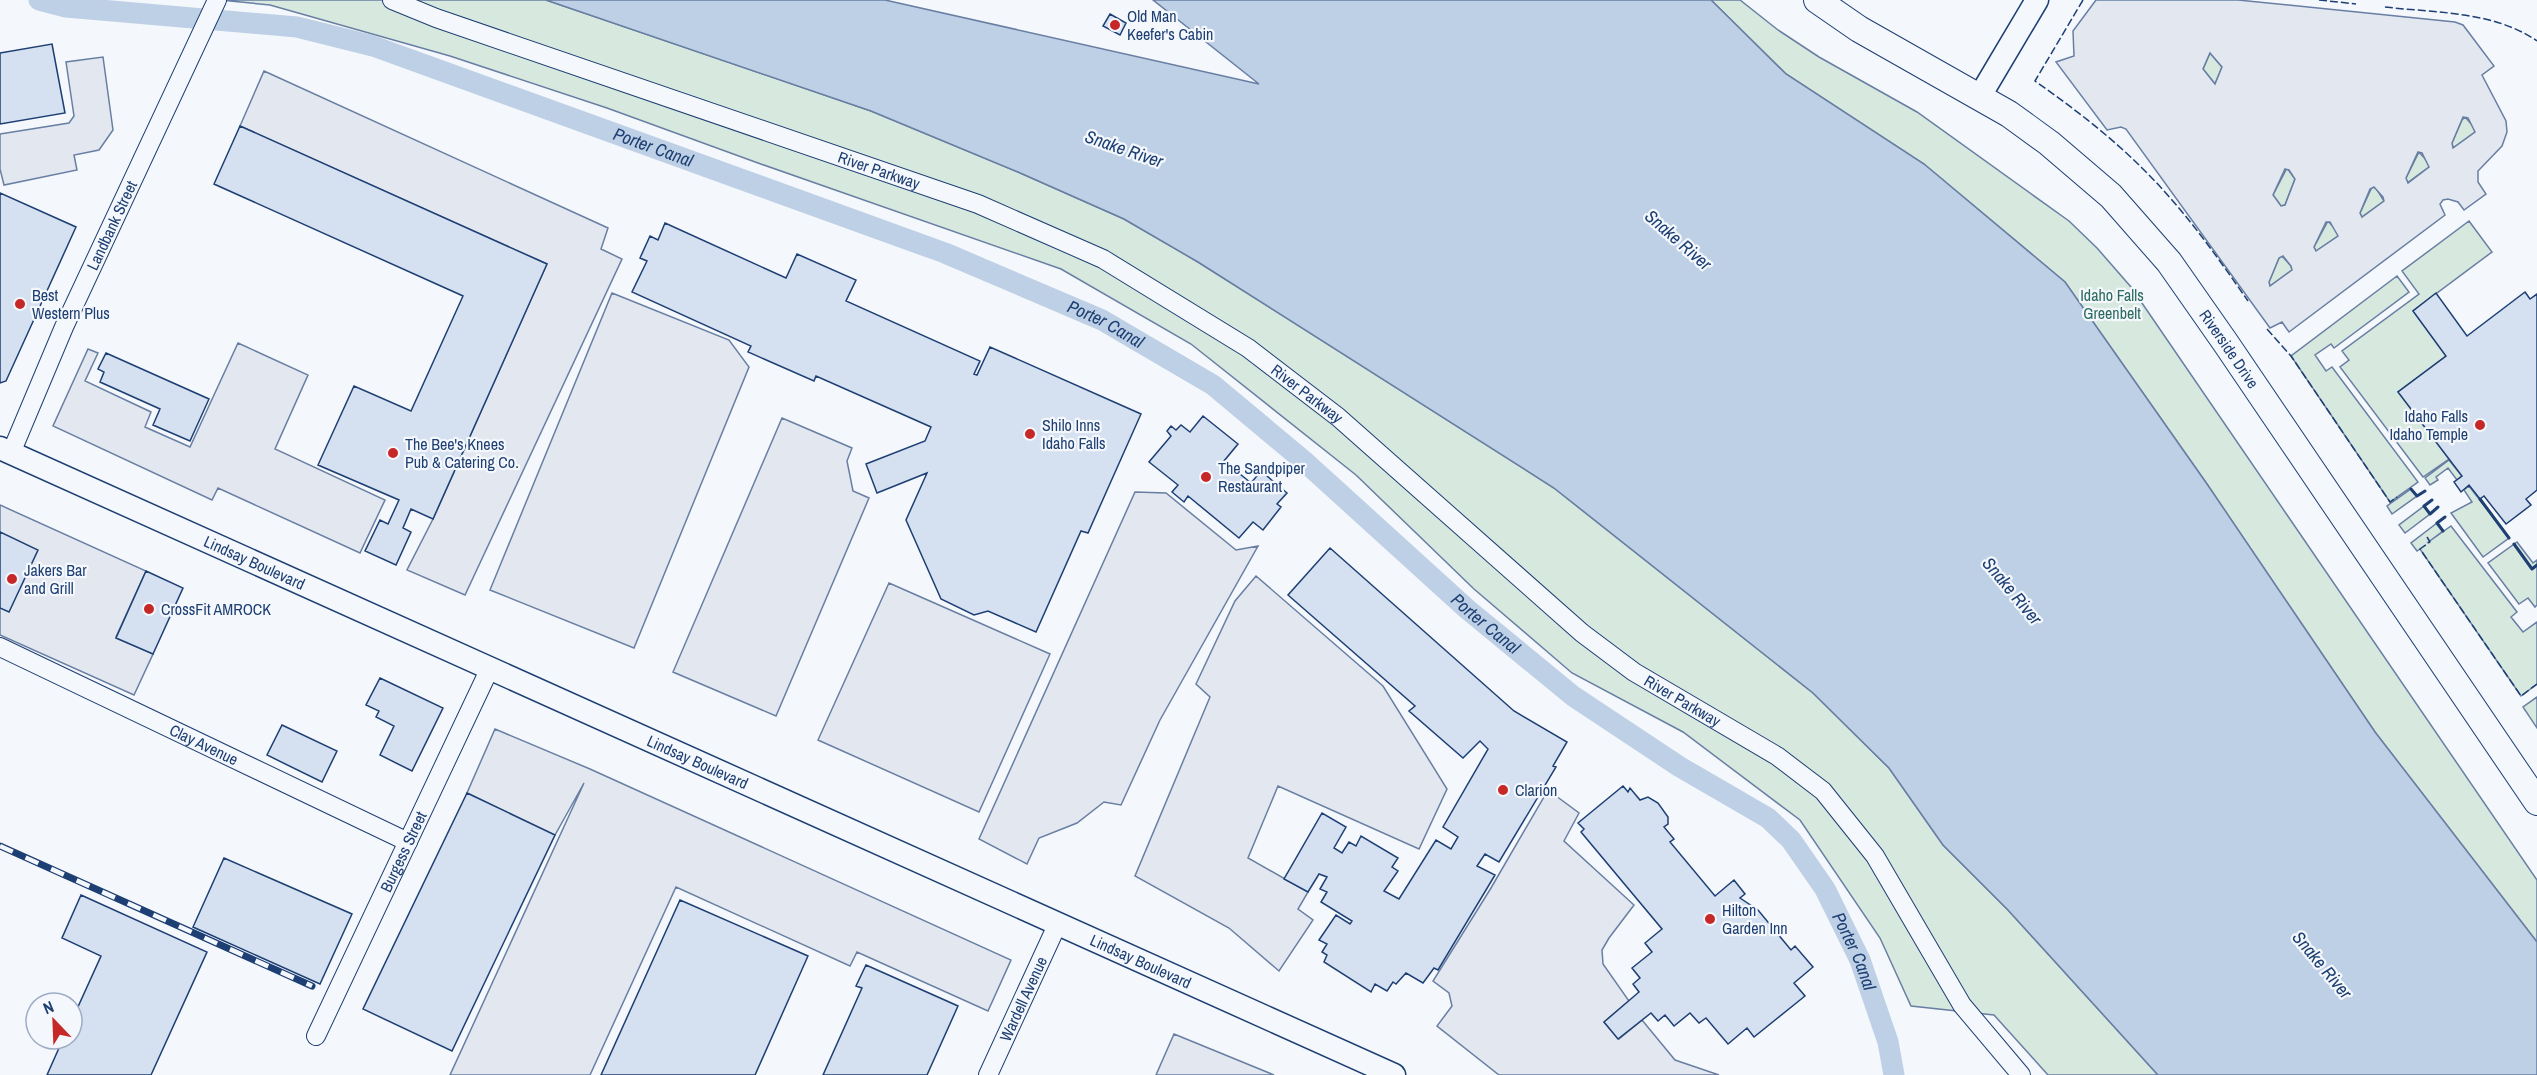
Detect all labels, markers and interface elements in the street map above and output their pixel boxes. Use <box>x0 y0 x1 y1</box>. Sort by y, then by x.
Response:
place label: Old Man Keefer's Cabin <box>1127 5 1213 45</box>
marker: Old Man Keefer's Cabin <box>1108 18 1122 32</box>
water label: Porter Canal <box>610 121 697 173</box>
water label: Snake River <box>1082 123 1168 174</box>
street label: River Parkway <box>835 146 923 194</box>
street label: Landbank Street <box>81 177 142 274</box>
water label: Snake River <box>1639 204 1718 276</box>
place label: Best Western Plus <box>32 284 110 324</box>
park label: Idaho Falls Greenbelt <box>2080 284 2144 324</box>
water label: Porter Canal <box>1064 294 1149 354</box>
marker: Best Western Plus <box>13 297 27 311</box>
street label: Riverside Drive <box>2194 305 2264 393</box>
street label: River Parkway <box>1267 359 1349 428</box>
place label: Idaho Falls Idaho Temple <box>2389 405 2468 445</box>
place label: Shilo Inns Idaho Falls <box>1042 414 1106 454</box>
marker: Idaho Falls Idaho Temple <box>2473 418 2487 432</box>
marker: Shilo Inns Idaho Falls <box>1023 427 1037 441</box>
place label: The Bee's Knees Pub & Catering Co. <box>405 433 519 473</box>
marker: The Bee's Knees Pub & Catering Co. <box>386 446 400 460</box>
place label: The Sandpiper Restaurant <box>1218 457 1305 497</box>
marker: The Sandpiper Restaurant <box>1199 470 1213 484</box>
street label: Lindsay Boulevard <box>200 530 309 595</box>
water label: Snake River <box>1977 552 2049 631</box>
place label: Jakers Bar and Grill <box>24 559 87 599</box>
marker: Jakers Bar and Grill <box>5 572 19 586</box>
water label: Porter Canal <box>1446 587 1526 660</box>
place label: CrossFit AMROCK <box>161 598 271 620</box>
marker: CrossFit AMROCK <box>142 602 156 616</box>
street label: River Parkway <box>1640 669 1725 732</box>
street label: Clay Avenue <box>166 719 242 770</box>
street label: Lindsay Boulevard <box>644 729 752 794</box>
place label: Clarion <box>1515 779 1557 801</box>
marker: Clarion <box>1496 783 1510 797</box>
street label: Burgess Street <box>375 807 432 896</box>
place label: Hilton Garden Inn <box>1722 899 1788 939</box>
water label: Porter Canal <box>1826 908 1883 994</box>
marker: Hilton Garden Inn <box>1703 912 1717 926</box>
water label: Snake River <box>2287 926 2359 1005</box>
street label: Lindsay Boulevard <box>1087 929 1195 993</box>
street label: Wardell Avenue <box>994 953 1052 1045</box>
north arrow <box>24 991 84 1051</box>
text: N <box>39 995 57 1019</box>

